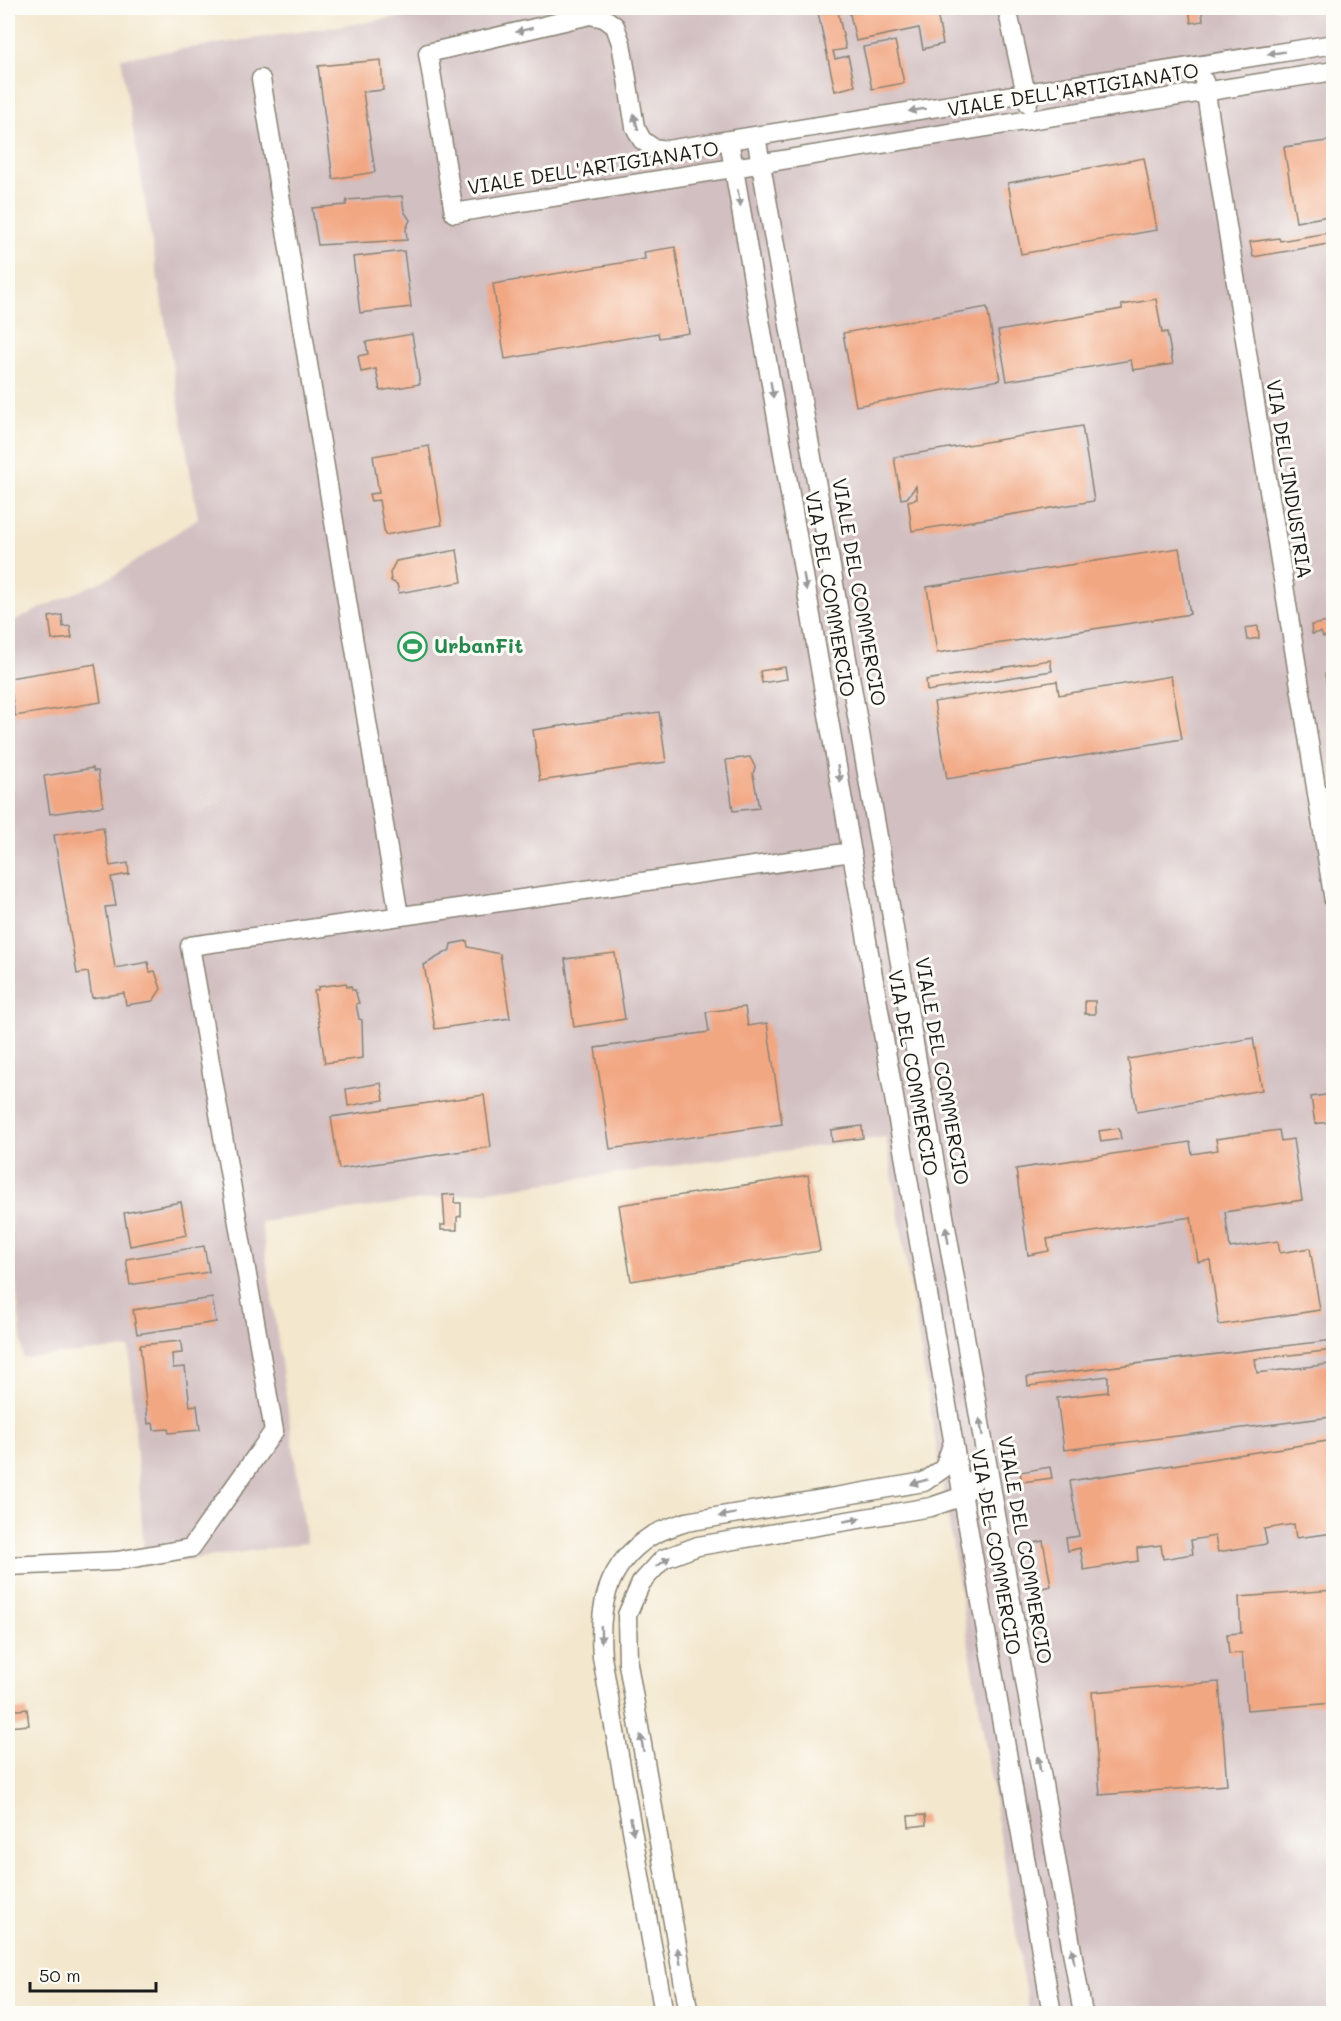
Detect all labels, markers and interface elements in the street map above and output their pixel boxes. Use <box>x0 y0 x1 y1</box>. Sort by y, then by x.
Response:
one-way arrow <box>515 26 533 36</box>
one-way arrow <box>1266 48 1285 57</box>
street label: VIALE DELL'ARTIGIANATO <box>945 56 1200 122</box>
one-way arrow <box>908 106 927 115</box>
one-way arrow <box>630 113 640 131</box>
street label: VIALE DELL'ARTIGIANATO <box>465 134 720 200</box>
one-way arrow <box>735 188 744 207</box>
street label: VIA DELL'INDUSTRIA <box>1261 378 1319 580</box>
one-way arrow <box>768 381 777 400</box>
street label: VIALE DEL COMMERCIO <box>827 476 893 708</box>
street label: VIA DEL COMMERCIO <box>800 489 862 699</box>
one-way arrow <box>801 573 810 592</box>
sports icon: UrbanFit <box>397 630 429 662</box>
place label: UrbanFit <box>434 632 524 658</box>
one-way arrow <box>834 765 843 784</box>
street label: VIALE DEL COMMERCIO <box>910 955 976 1187</box>
street label: VIA DEL COMMERCIO <box>883 968 945 1178</box>
one-way arrow <box>942 1225 951 1244</box>
one-way arrow <box>976 1417 985 1436</box>
street label: VIALE DEL COMMERCIO <box>993 1434 1059 1666</box>
street label: VIA DEL COMMERCIO <box>966 1447 1028 1657</box>
one-way arrow <box>909 1478 927 1487</box>
one-way arrow <box>717 1511 736 1520</box>
one-way arrow <box>842 1516 861 1525</box>
one-way arrow <box>655 1556 671 1568</box>
one-way arrow <box>596 1624 606 1643</box>
one-way arrow <box>637 1733 646 1752</box>
one-way arrow <box>1035 1754 1044 1773</box>
one-way arrow <box>627 1817 636 1836</box>
one-way arrow <box>674 1946 683 1965</box>
one-way arrow <box>1068 1946 1077 1965</box>
scale bar <box>30 1955 156 1993</box>
text: 50 m <box>39 1963 81 1987</box>

